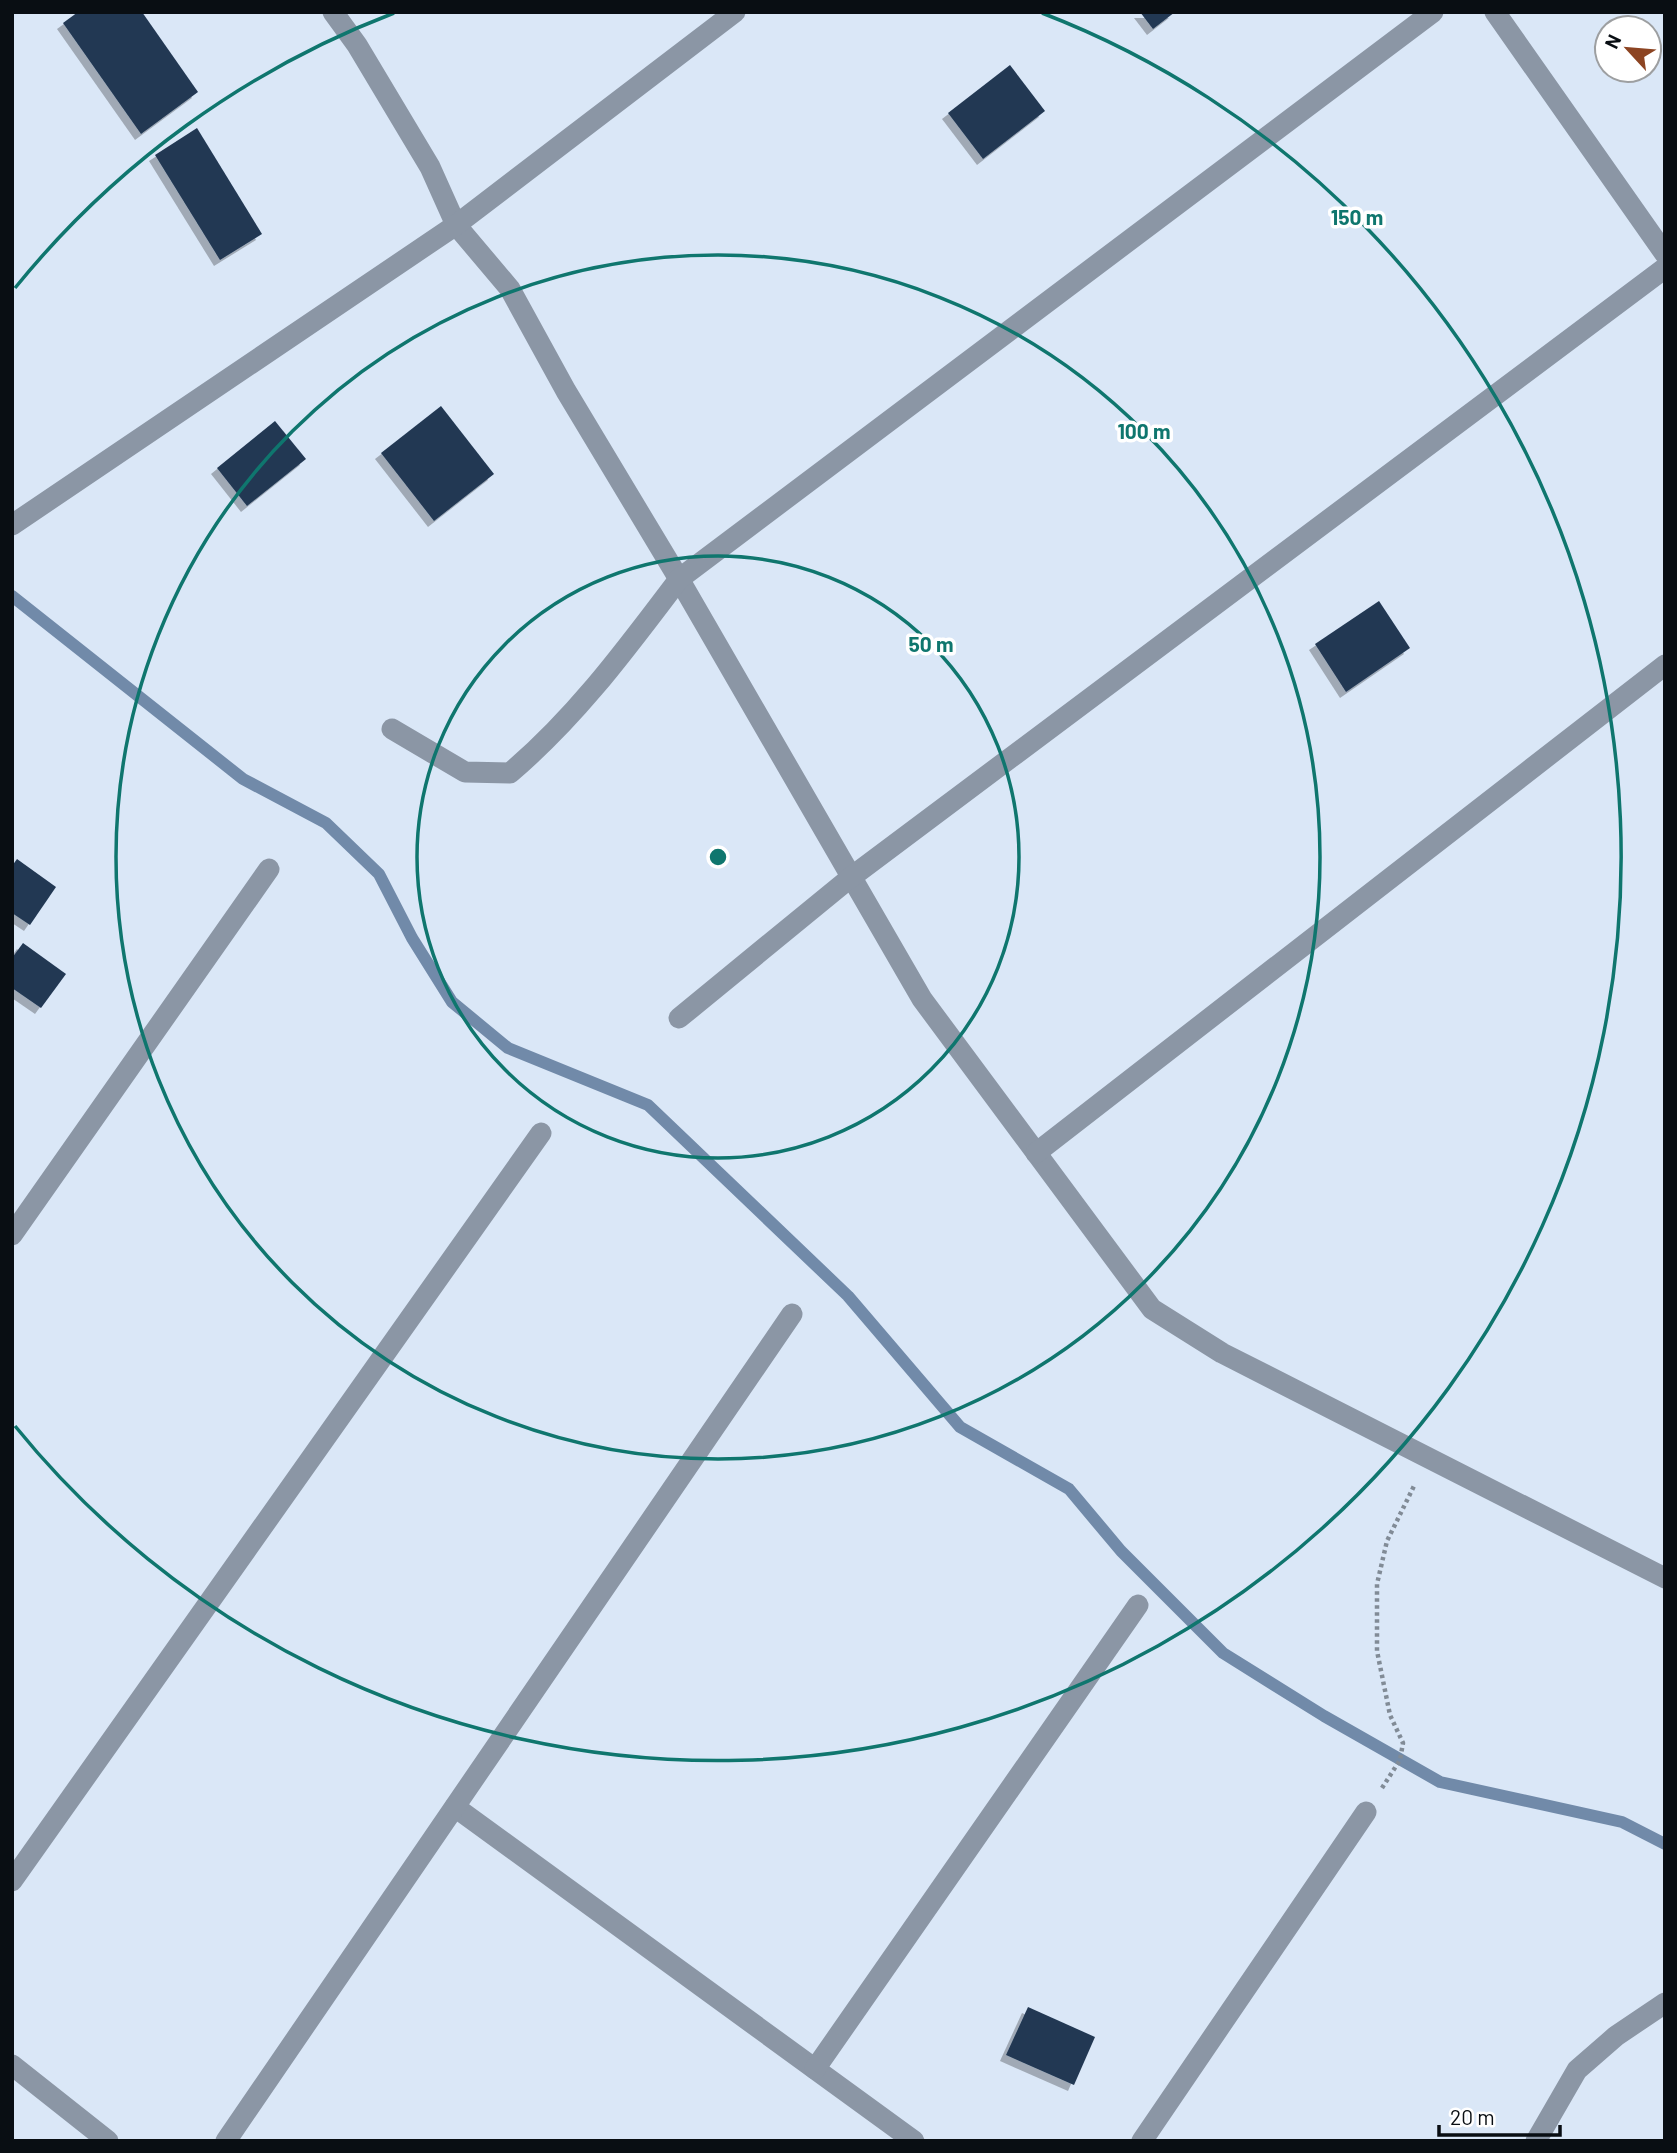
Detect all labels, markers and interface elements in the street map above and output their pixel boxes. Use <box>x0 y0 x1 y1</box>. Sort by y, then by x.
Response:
north arrow <box>1593 14 1663 84</box>
text: N <box>1599 31 1625 52</box>
text: 150 m <box>1331 204 1383 229</box>
text: 100 m <box>1117 418 1171 443</box>
text: 50 m <box>908 631 954 656</box>
centre of rings <box>706 845 730 869</box>
scale bar <box>1439 2094 1560 2138</box>
text: 20 m <box>1450 2104 1495 2129</box>

